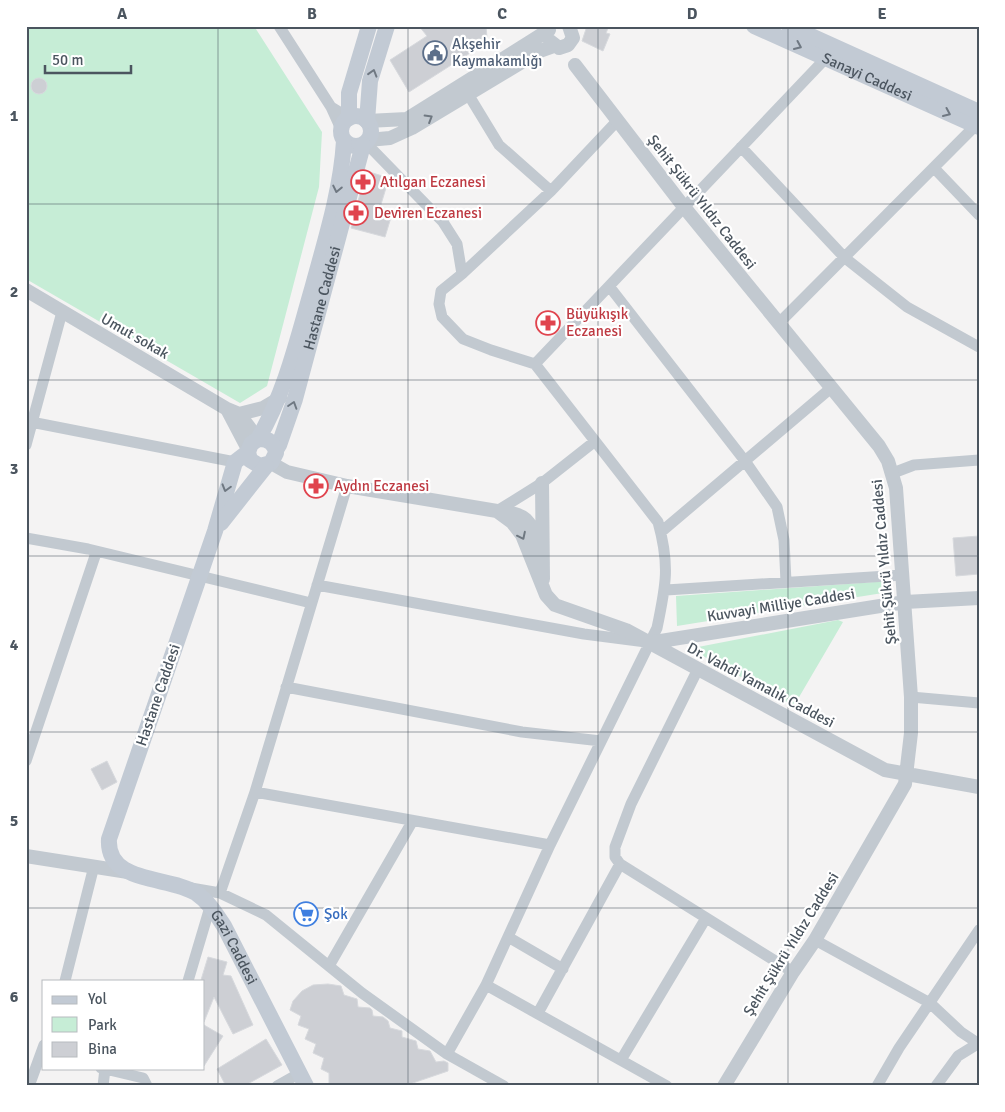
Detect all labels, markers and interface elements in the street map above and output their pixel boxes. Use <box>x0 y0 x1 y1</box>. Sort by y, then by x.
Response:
text: A <box>117 4 128 24</box>
text: B <box>307 4 317 24</box>
text: C <box>497 4 507 24</box>
text: D <box>687 4 698 24</box>
text: E <box>877 4 887 24</box>
place label: Akşehir Kaymakamlığı <box>452 35 542 70</box>
public building icon: Akşehir Kaymakamlığı <box>422 40 448 66</box>
one-way arrow <box>793 40 802 51</box>
scale bar <box>45 42 131 74</box>
street label: Sanayi Caddesi <box>819 49 915 105</box>
text: 50 m <box>52 51 83 69</box>
one-way arrow <box>367 69 377 77</box>
text: 1 <box>10 106 19 126</box>
one-way arrow <box>942 106 951 117</box>
one-way arrow <box>424 115 433 124</box>
street label: Şehit Şükrü Yıldız Caddesi <box>644 131 760 273</box>
pharmacy icon: Atılgan Eczanesi <box>350 169 376 195</box>
place label: Atılgan Eczanesi <box>380 173 486 191</box>
one-way arrow <box>332 185 343 194</box>
pharmacy icon: Deviren Eczanesi <box>343 200 369 226</box>
place label: Deviren Eczanesi <box>374 204 482 222</box>
street label: Hastane Caddesi <box>300 244 345 352</box>
text: 2 <box>10 282 18 302</box>
place label: Büyükışık Eczanesi <box>566 305 629 340</box>
street label: Umut sokak <box>98 309 173 363</box>
pharmacy icon: Büyükışık Eczanesi <box>535 310 561 336</box>
one-way arrow <box>287 401 297 410</box>
text: 3 <box>10 459 18 479</box>
pharmacy icon: Aydın Eczanesi <box>303 473 329 499</box>
place label: Aydın Eczanesi <box>334 477 429 495</box>
street label: Şehit Şükrü Yıldız Caddesi <box>868 479 900 645</box>
one-way arrow <box>222 483 232 492</box>
one-way arrow <box>515 531 526 540</box>
street label: Kuvvayi Milliye Caddesi <box>706 584 856 626</box>
text: 4 <box>10 635 19 655</box>
street label: Dr. Vahdi Yamalık Caddesi <box>684 638 838 732</box>
street label: Hastane Caddesi <box>132 642 184 748</box>
text: 5 <box>10 811 18 831</box>
street label: Şehit Şükrü Yıldız Caddesi <box>739 869 843 1019</box>
supermarket icon: Şok <box>293 901 319 927</box>
place label: Şok <box>324 905 348 923</box>
street label: Gazi Caddesi <box>207 906 261 987</box>
legend <box>42 980 205 1070</box>
text: 6 <box>10 987 19 1007</box>
text: Yol <box>88 990 107 1008</box>
text: Park <box>88 1016 117 1034</box>
text: Bina <box>88 1040 117 1058</box>

